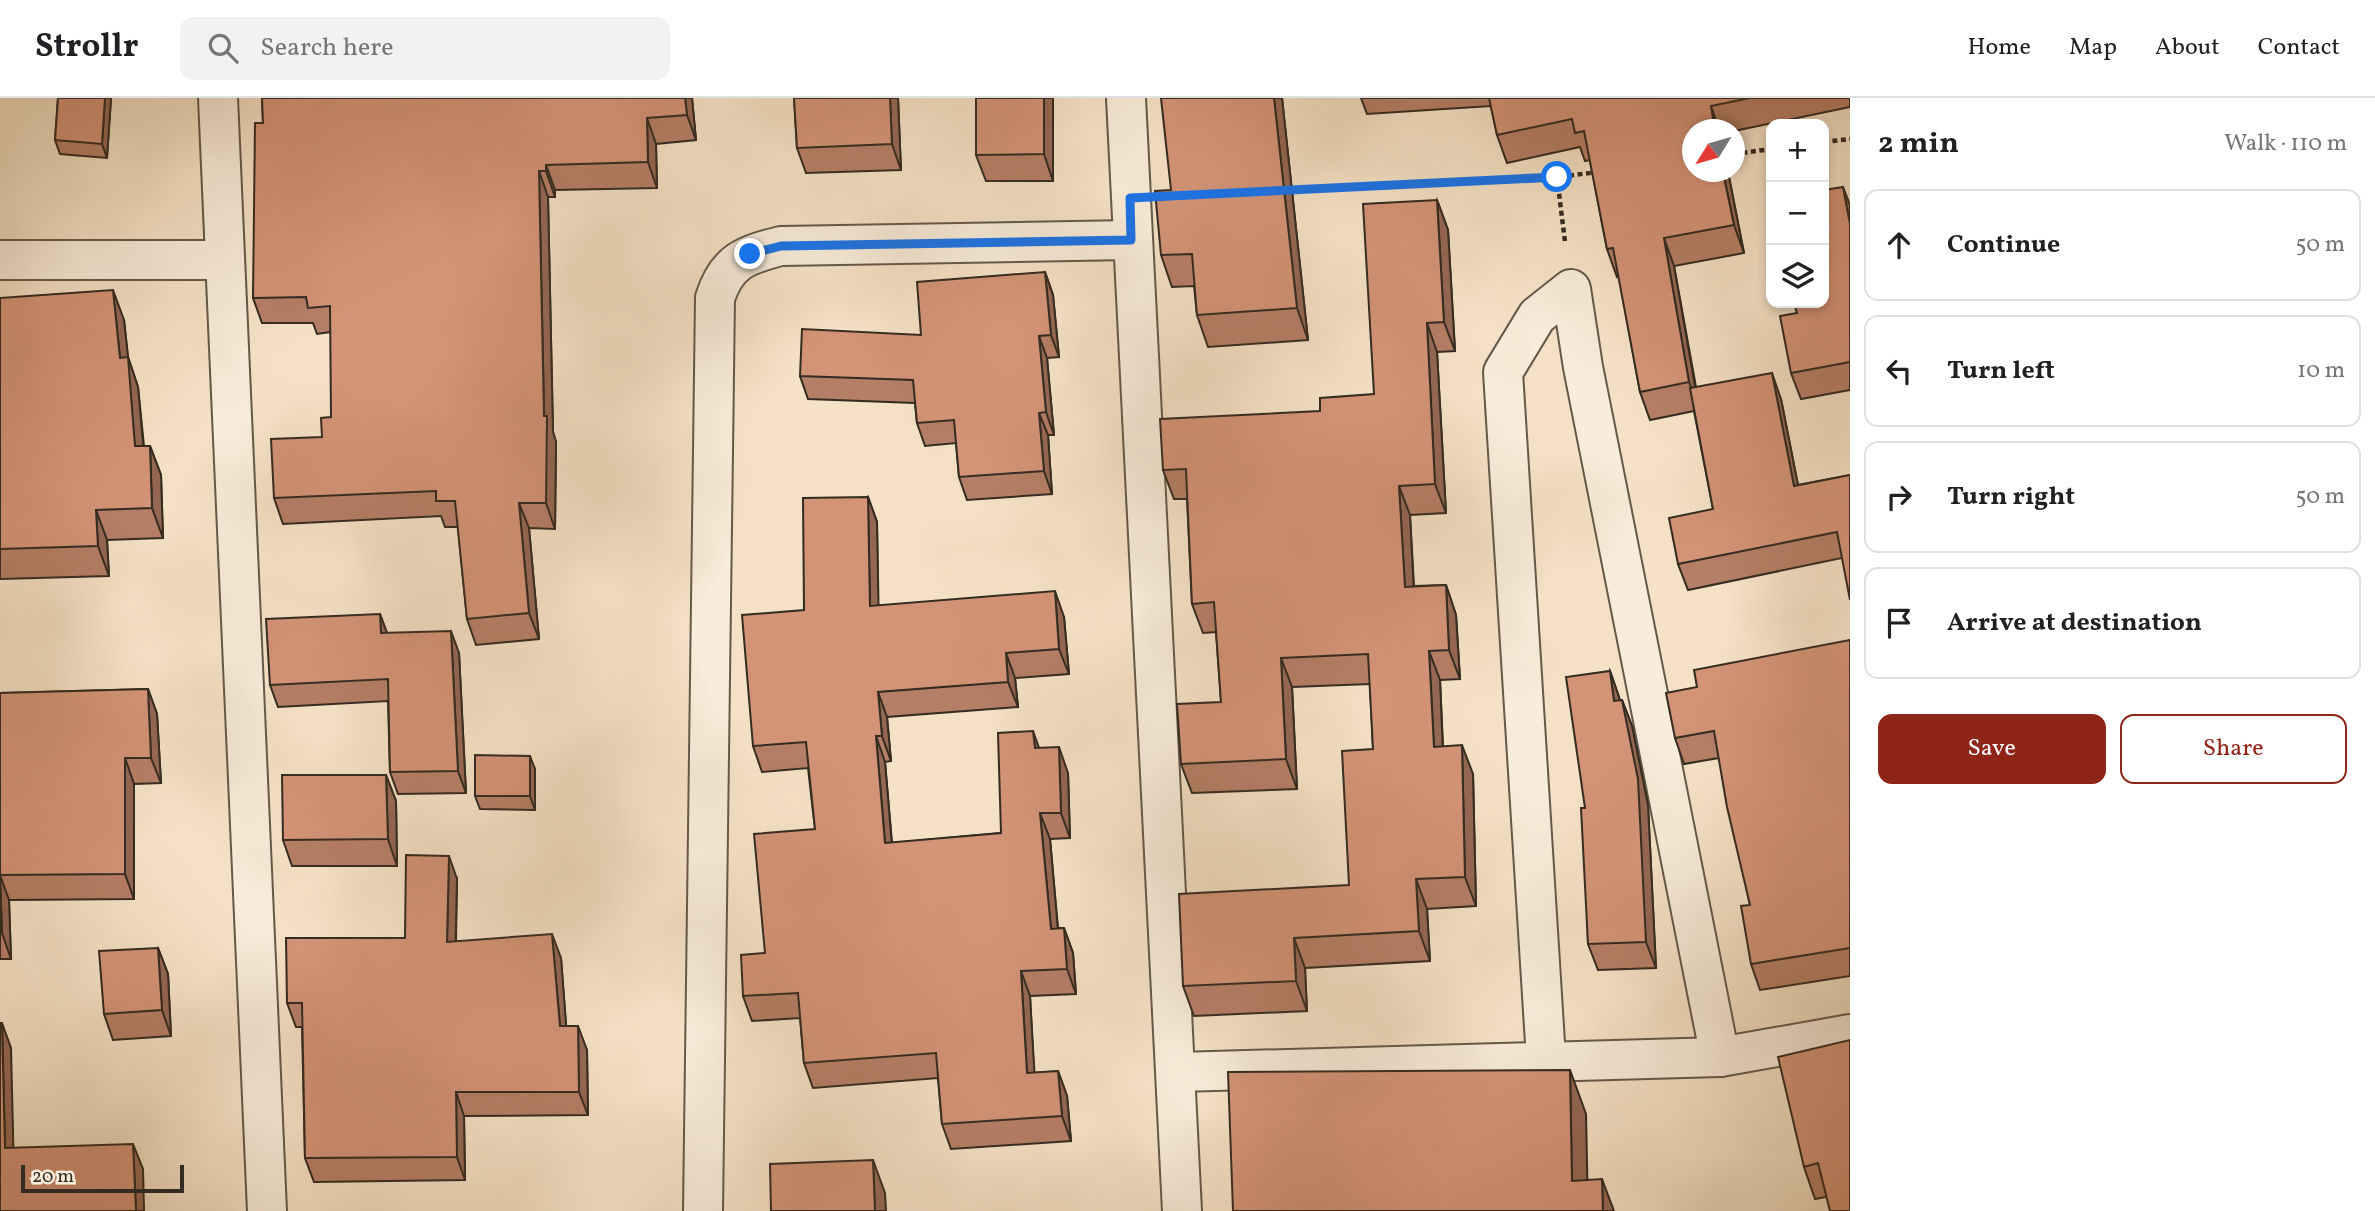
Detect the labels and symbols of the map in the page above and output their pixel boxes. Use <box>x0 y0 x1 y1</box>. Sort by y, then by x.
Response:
north arrow <box>1682 119 1745 182</box>
route start <box>1541 161 1572 192</box>
route end <box>734 238 765 269</box>
scale bar <box>21 1162 184 1194</box>

